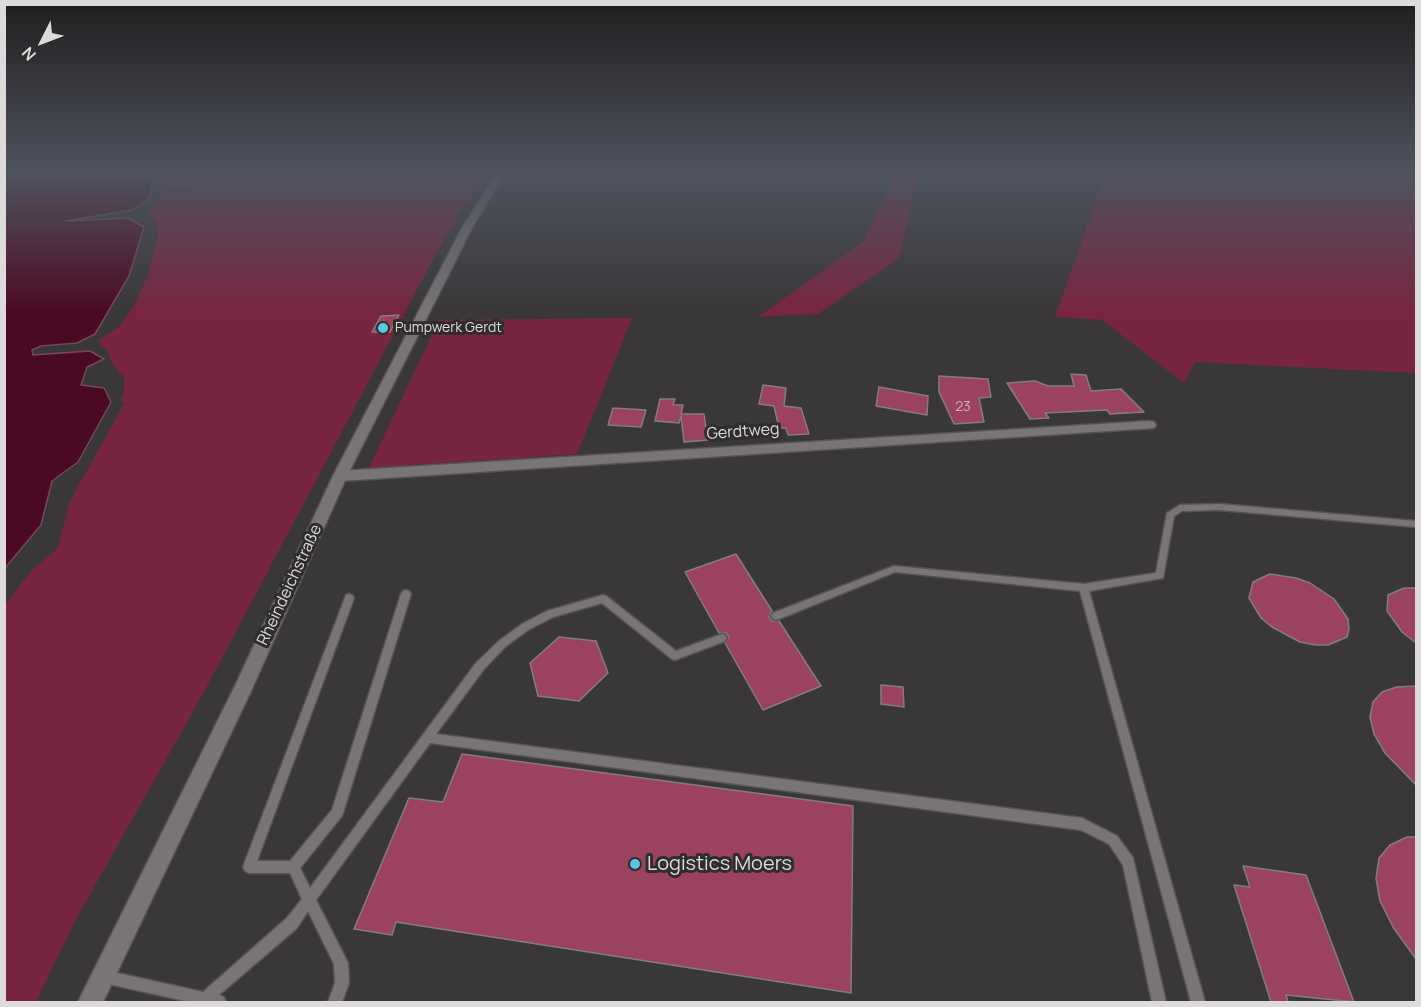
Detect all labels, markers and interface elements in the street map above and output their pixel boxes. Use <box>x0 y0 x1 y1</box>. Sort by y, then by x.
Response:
north arrow <box>12 12 72 72</box>
text: N <box>17 42 41 66</box>
place label: Pumpwerk Gerdt <box>395 320 502 336</box>
marker: Pumpwerk Gerdt <box>376 321 390 335</box>
house number: 23 <box>955 399 971 415</box>
street label: Gerdtweg <box>706 420 780 444</box>
street label: Rheindeichstraße <box>254 522 326 648</box>
place label: Logistics Moers <box>647 852 792 876</box>
marker: Logistics Moers <box>628 857 642 871</box>

